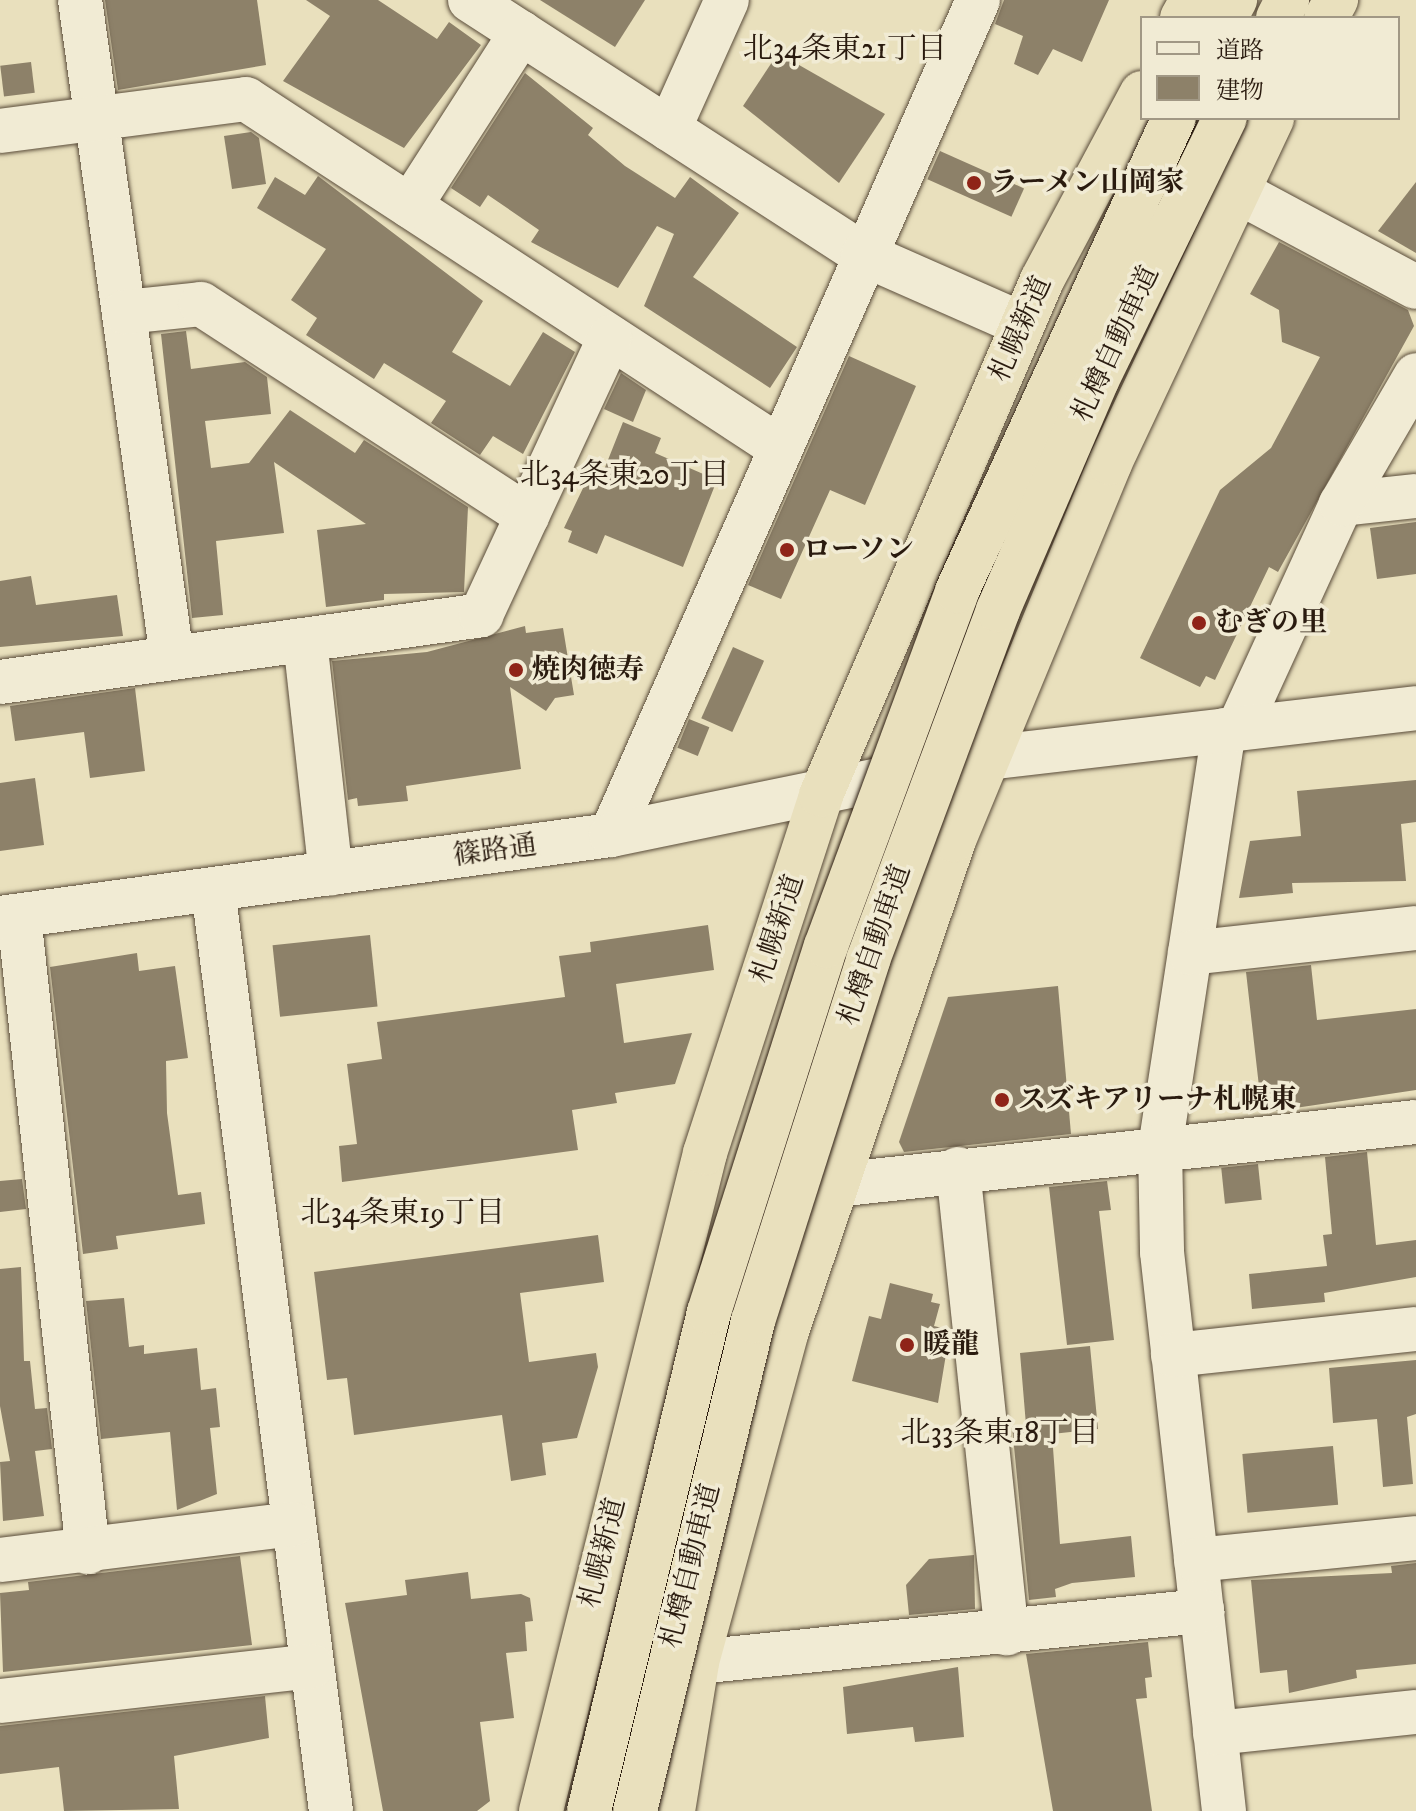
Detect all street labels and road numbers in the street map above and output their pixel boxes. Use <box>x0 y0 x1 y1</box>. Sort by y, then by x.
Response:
street label: 札樽自動車道 <box>1065 261 1167 427</box>
street label: 札幌新道 <box>983 271 1059 387</box>
street label: 篠路通 <box>451 829 539 873</box>
street label: 札樽自動車道 <box>832 860 918 1030</box>
street label: 札幌新道 <box>745 871 811 987</box>
street label: 札樽自動車道 <box>654 1480 728 1652</box>
street label: 札幌新道 <box>573 1495 633 1611</box>

